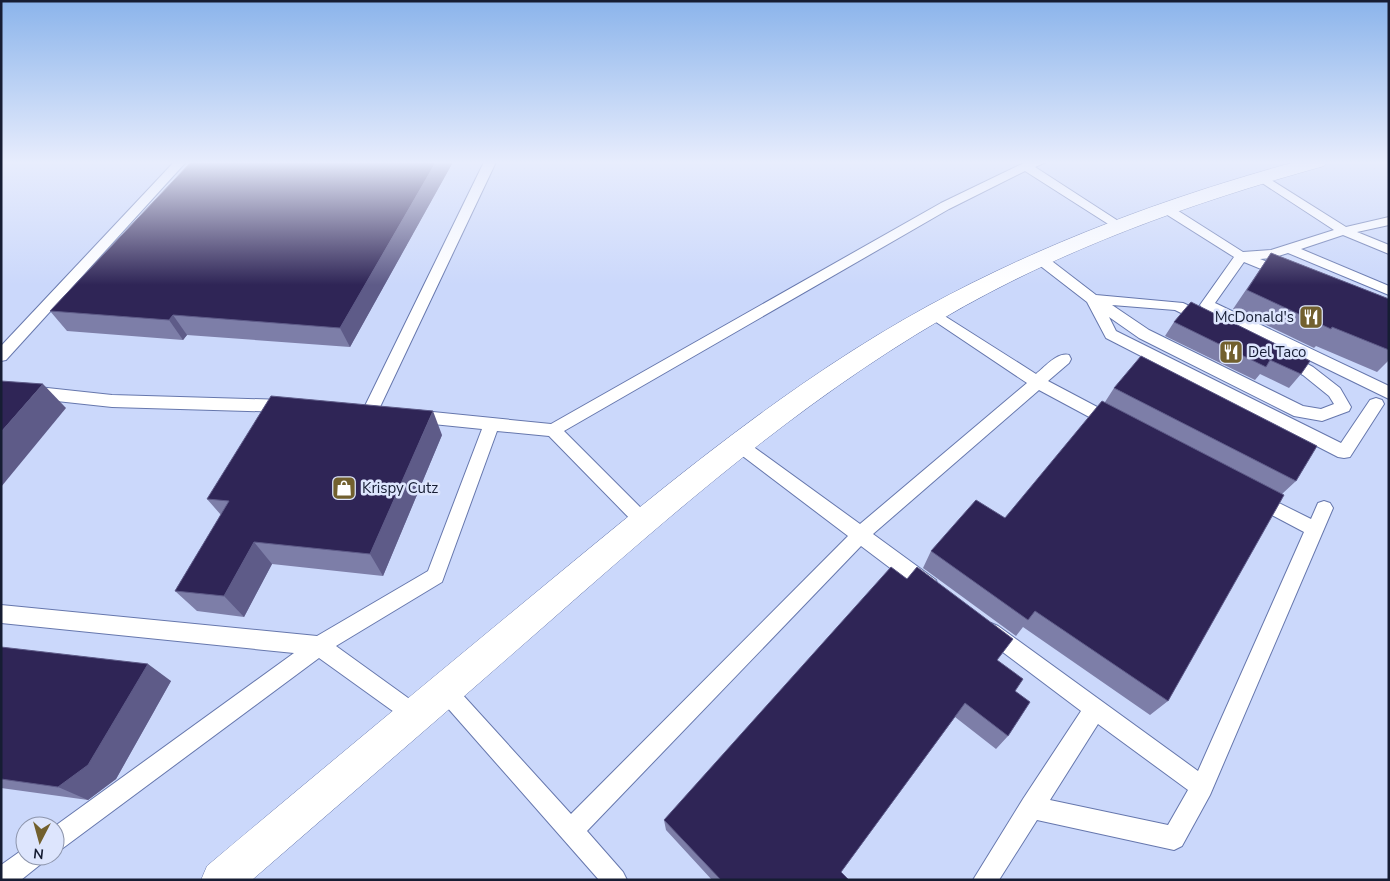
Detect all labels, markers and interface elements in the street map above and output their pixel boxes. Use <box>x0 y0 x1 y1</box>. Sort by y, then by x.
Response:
restaurant icon: McDonald's <box>1298 304 1324 330</box>
place label: McDonald's <box>1215 307 1294 327</box>
restaurant icon: Del Taco <box>1218 339 1244 365</box>
place label: Del Taco <box>1248 342 1306 362</box>
shop icon: Krispy Cutz <box>331 475 357 501</box>
place label: Krispy Cutz <box>362 478 438 498</box>
north arrow <box>15 816 65 866</box>
text: N <box>32 843 45 863</box>

